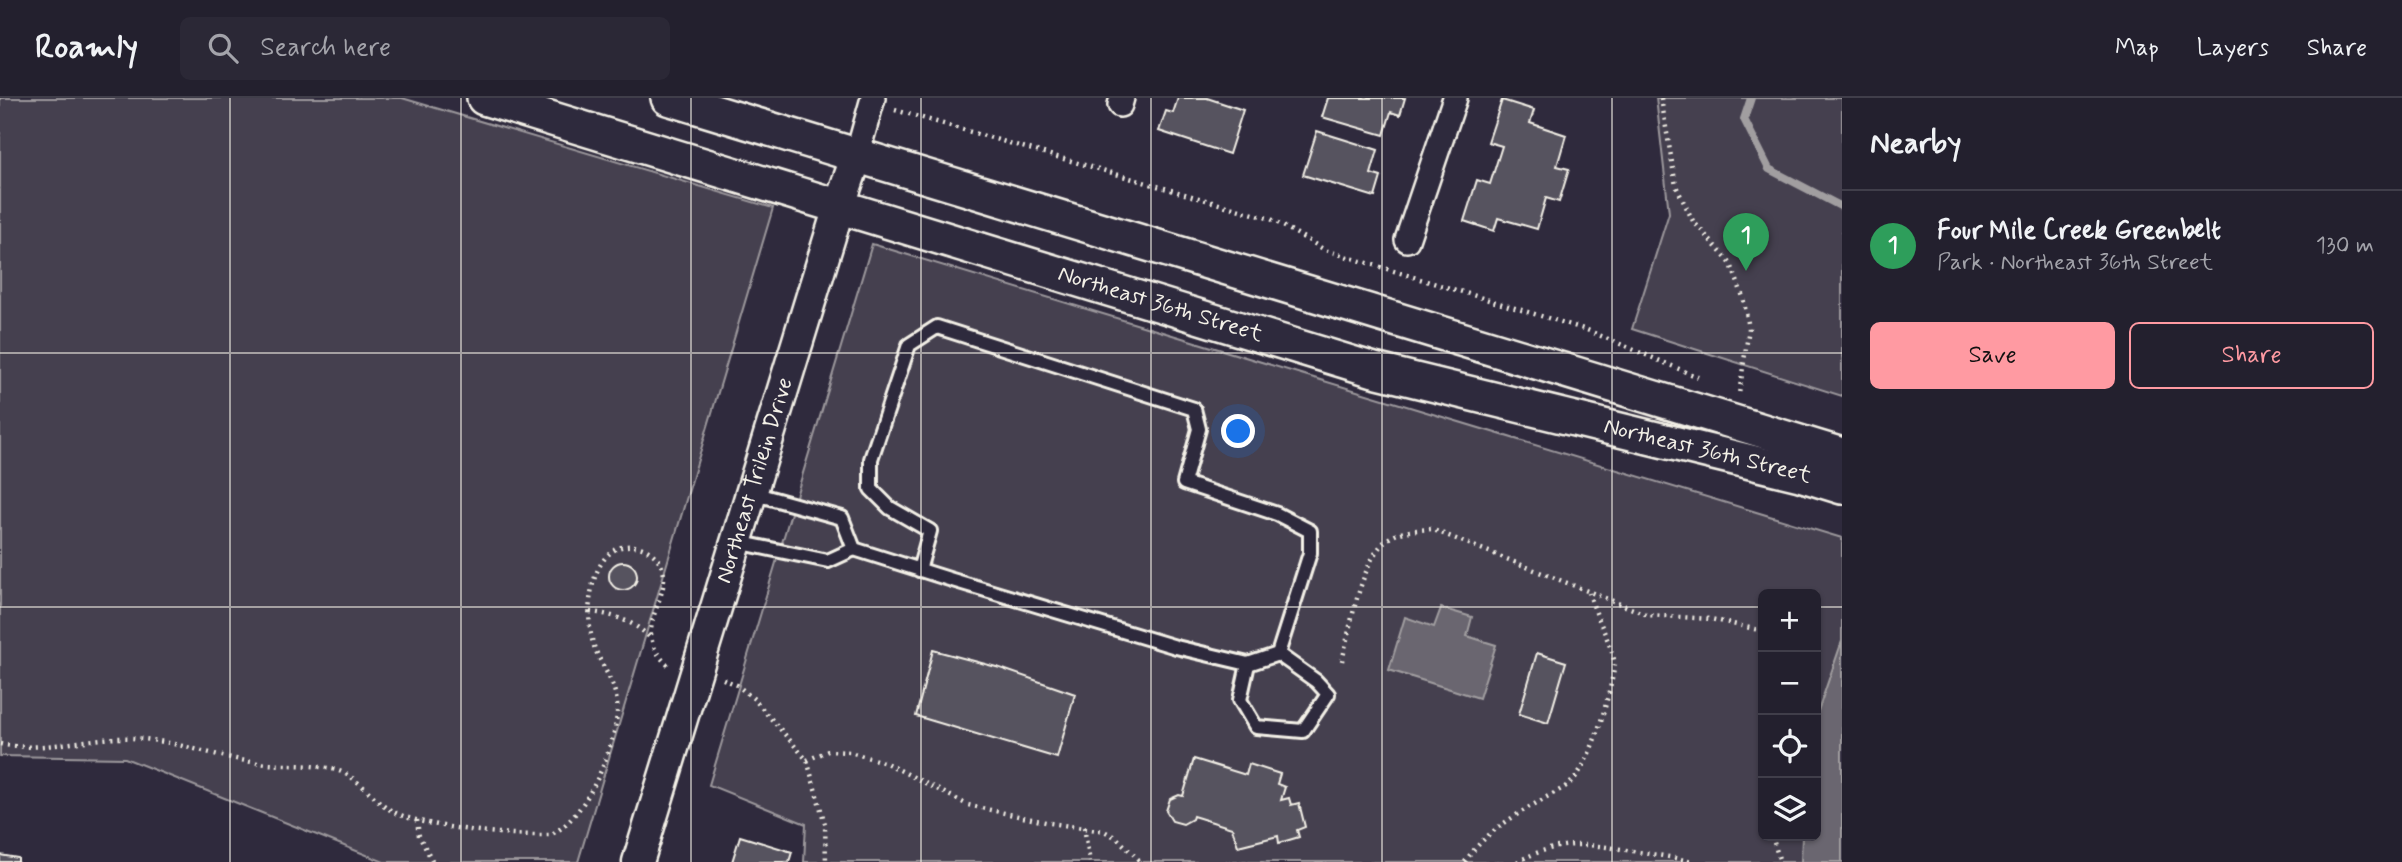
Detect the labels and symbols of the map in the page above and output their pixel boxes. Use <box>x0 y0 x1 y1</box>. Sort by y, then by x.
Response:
pin: 1 <box>1723 213 1769 271</box>
street label: Northeast 36th Street <box>1054 259 1267 350</box>
street label: Northeast Trilein Drive <box>709 374 801 587</box>
street label: Northeast 36th Street <box>1601 412 1816 492</box>
your location <box>1221 414 1255 448</box>

